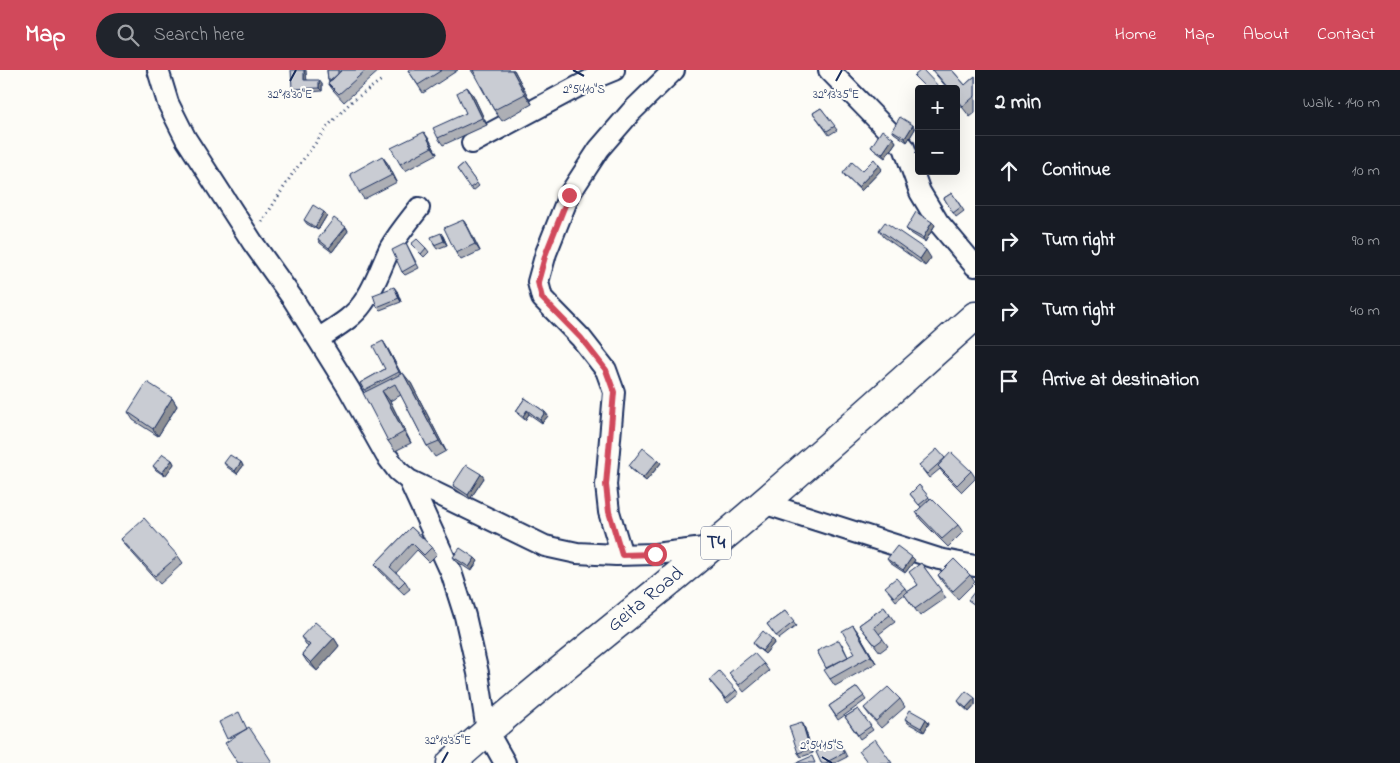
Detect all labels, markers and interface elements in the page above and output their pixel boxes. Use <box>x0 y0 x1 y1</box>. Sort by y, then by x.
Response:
search box <box>96 13 446 58</box>
text: Map <box>25 18 66 53</box>
icon: search <box>114 21 142 49</box>
text: Search here <box>154 22 245 49</box>
text: Home <box>1115 22 1156 48</box>
text: Map <box>1184 22 1215 48</box>
text: About <box>1243 22 1289 48</box>
text: Contact <box>1317 22 1375 48</box>
text: 2°54'10"S <box>563 81 605 99</box>
map controls <box>915 85 960 175</box>
button: + <box>915 85 960 130</box>
text: 32°13'30"E <box>268 86 312 104</box>
text: 32°13'35"E <box>813 86 859 104</box>
text: 2 min <box>995 88 1041 118</box>
text: Walk · 140 m <box>1303 91 1380 115</box>
button: − <box>915 130 960 175</box>
icon: ahead <box>995 157 1023 185</box>
text: Continue <box>1042 157 1110 184</box>
text: 10 m <box>1352 159 1380 183</box>
route end <box>558 184 581 207</box>
icon: right <box>995 227 1023 255</box>
text: Turn right <box>1042 227 1115 254</box>
text: 90 m <box>1352 229 1380 253</box>
icon: right <box>995 297 1023 325</box>
text: Turn right <box>1042 297 1115 324</box>
text: 40 m <box>1350 299 1380 323</box>
icon: arrive <box>995 367 1023 395</box>
text: Arrive at destination <box>1042 367 1199 394</box>
road number: T4 <box>701 526 731 559</box>
route start <box>644 543 667 566</box>
street label: Geita Road <box>601 560 691 640</box>
text: 32°13'35"E <box>425 732 471 750</box>
text: 2°54'15"S <box>800 737 844 755</box>

